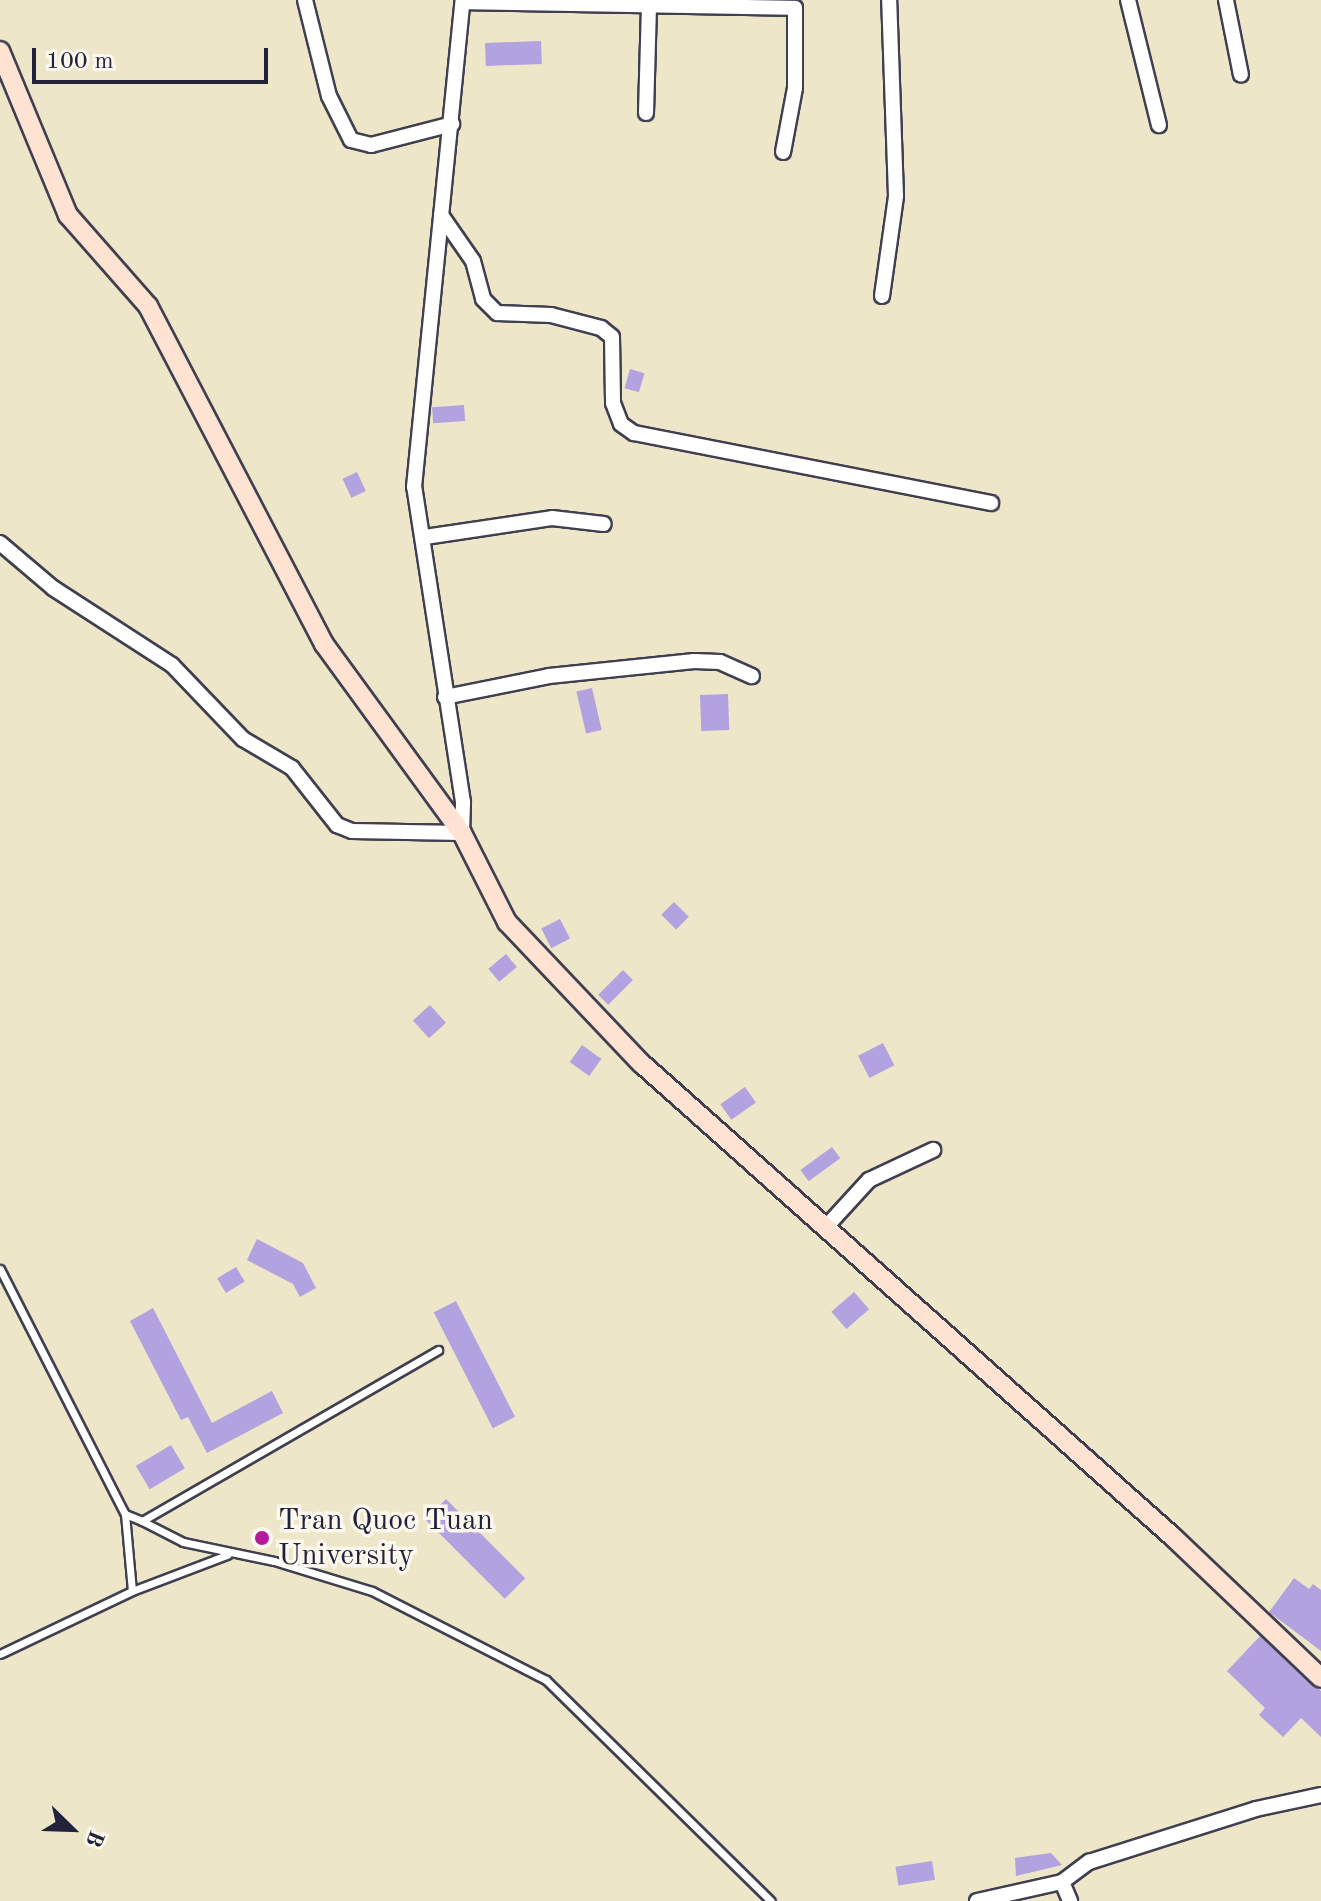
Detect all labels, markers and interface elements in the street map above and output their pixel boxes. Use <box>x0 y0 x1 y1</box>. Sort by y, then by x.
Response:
scale bar <box>36 32 272 82</box>
text: 100 m <box>46 50 114 74</box>
place label: Tran Quoc Tuan University <box>278 1503 493 1574</box>
marker: Tran Quoc Tuan University <box>253 1529 271 1547</box>
north arrow <box>32 1789 112 1869</box>
text: B <box>81 1827 107 1850</box>

